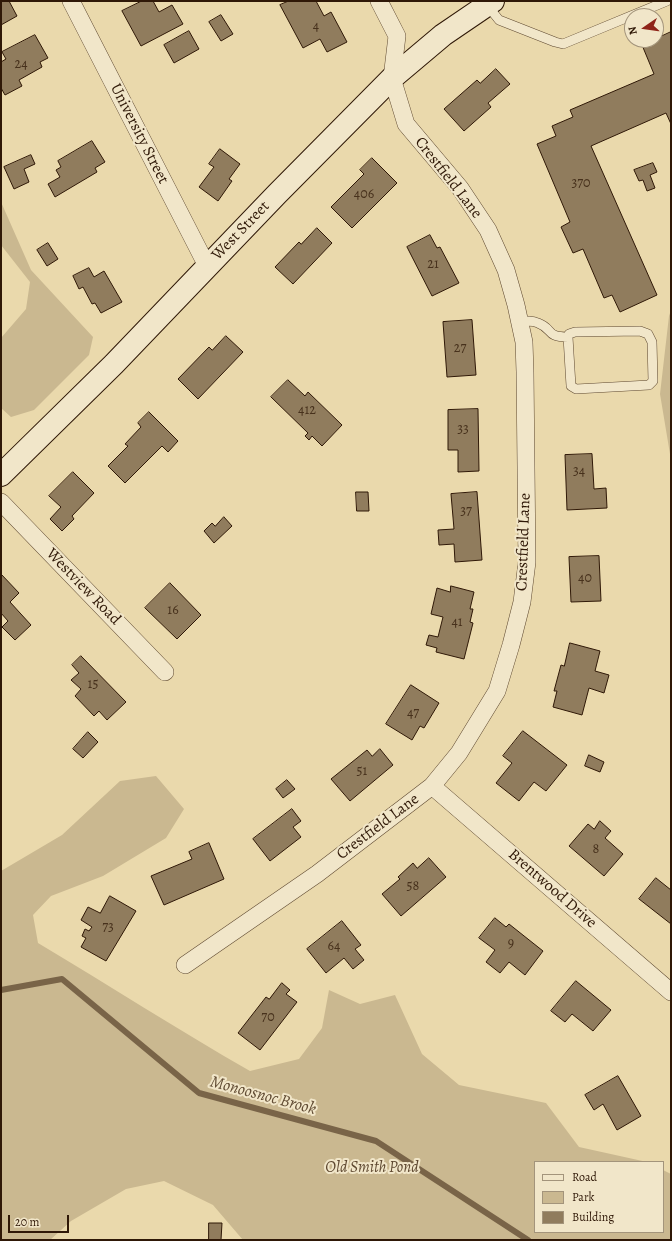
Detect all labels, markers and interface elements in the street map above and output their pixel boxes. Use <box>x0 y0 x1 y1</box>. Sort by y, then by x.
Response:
north arrow <box>624 8 664 48</box>
house number: 4 <box>313 19 319 35</box>
text: N <box>625 25 641 36</box>
house number: 24 <box>15 57 27 73</box>
street label: University Street <box>106 81 172 187</box>
street label: Crestfield Lane <box>410 133 486 223</box>
house number: 370 <box>571 176 591 192</box>
house number: 406 <box>354 187 374 203</box>
street label: West Street <box>208 197 274 265</box>
house number: 21 <box>427 257 439 273</box>
house number: 27 <box>454 341 466 357</box>
house number: 412 <box>298 403 316 419</box>
house number: 33 <box>457 422 469 438</box>
house number: 34 <box>573 464 585 480</box>
street label: Crestfield Lane <box>513 493 535 591</box>
house number: 37 <box>460 504 472 520</box>
street label: Westview Road <box>42 545 124 629</box>
house number: 40 <box>578 571 592 587</box>
house number: 16 <box>167 603 179 619</box>
house number: 41 <box>451 615 463 631</box>
house number: 15 <box>88 677 98 693</box>
house number: 47 <box>407 706 419 722</box>
house number: 51 <box>357 764 367 780</box>
street label: Crestfield Lane <box>333 790 423 864</box>
house number: 8 <box>593 842 599 858</box>
street label: Brentwood Drive <box>504 845 600 933</box>
house number: 58 <box>407 879 419 895</box>
house number: 73 <box>102 920 114 936</box>
house number: 9 <box>508 936 514 952</box>
house number: 64 <box>328 939 340 955</box>
house number: 70 <box>261 1010 275 1026</box>
water label: Monoosnoc Brook <box>208 1072 318 1120</box>
park label: Old Smith Pond <box>325 1158 419 1178</box>
legend <box>534 1161 664 1233</box>
text: Road <box>572 1169 597 1185</box>
text: Park <box>572 1189 595 1205</box>
scale bar <box>10 1207 71 1233</box>
text: Building <box>572 1209 614 1225</box>
text: 20 m <box>15 1214 39 1230</box>

